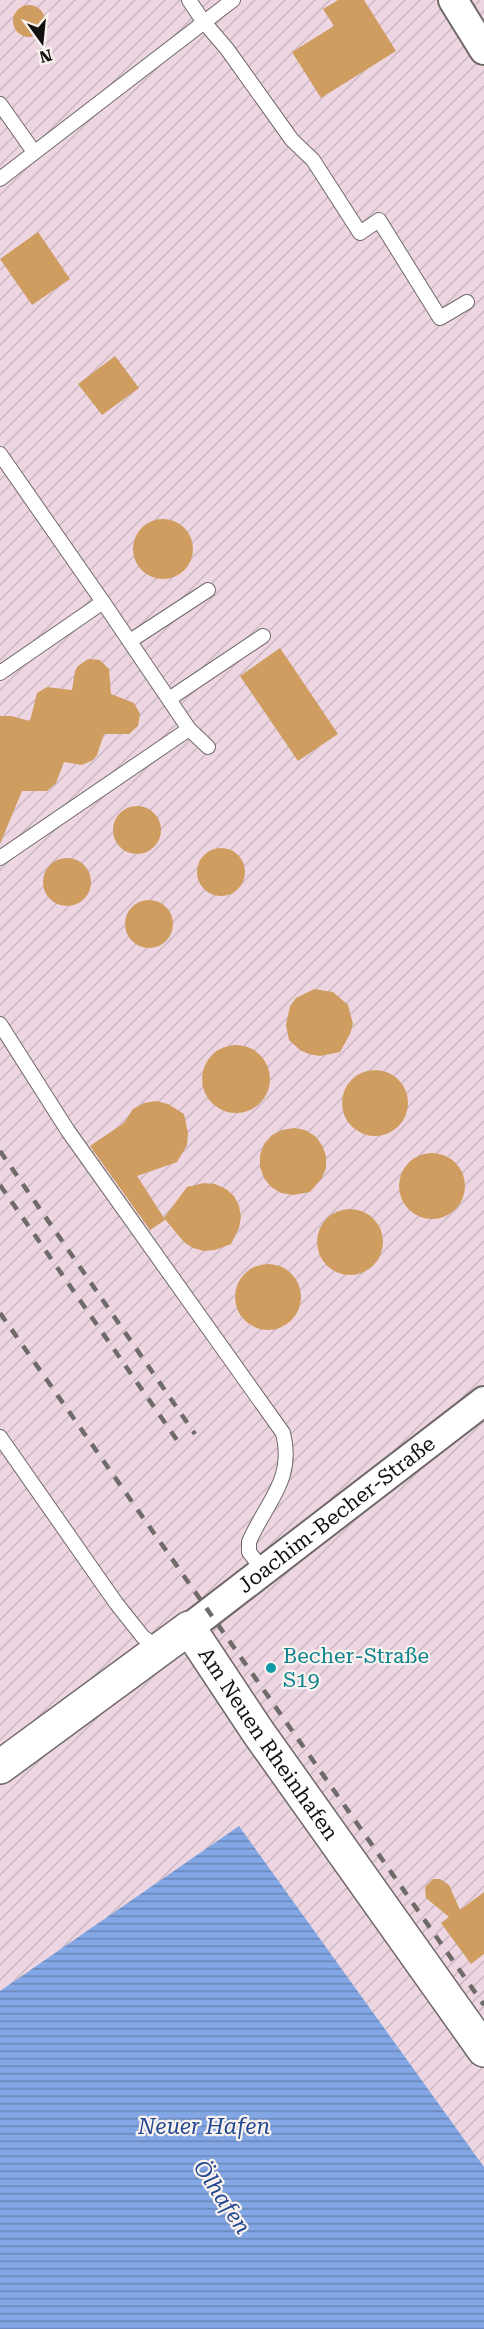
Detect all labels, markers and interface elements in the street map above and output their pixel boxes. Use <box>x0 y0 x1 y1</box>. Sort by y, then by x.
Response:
north arrow <box>12 12 72 72</box>
text: N <box>37 45 54 67</box>
street label: Joachim-Becher-Straße <box>233 1431 440 1598</box>
street label: Am Neuen Rheinhafen <box>193 1643 343 1845</box>
place label: Becher-Straße S19 <box>283 1644 429 1692</box>
marker: Becher-Straße S19 <box>264 1661 278 1675</box>
water label: Neuer Hafen <box>137 2114 270 2139</box>
water label: Ölhafen <box>188 2154 257 2238</box>

